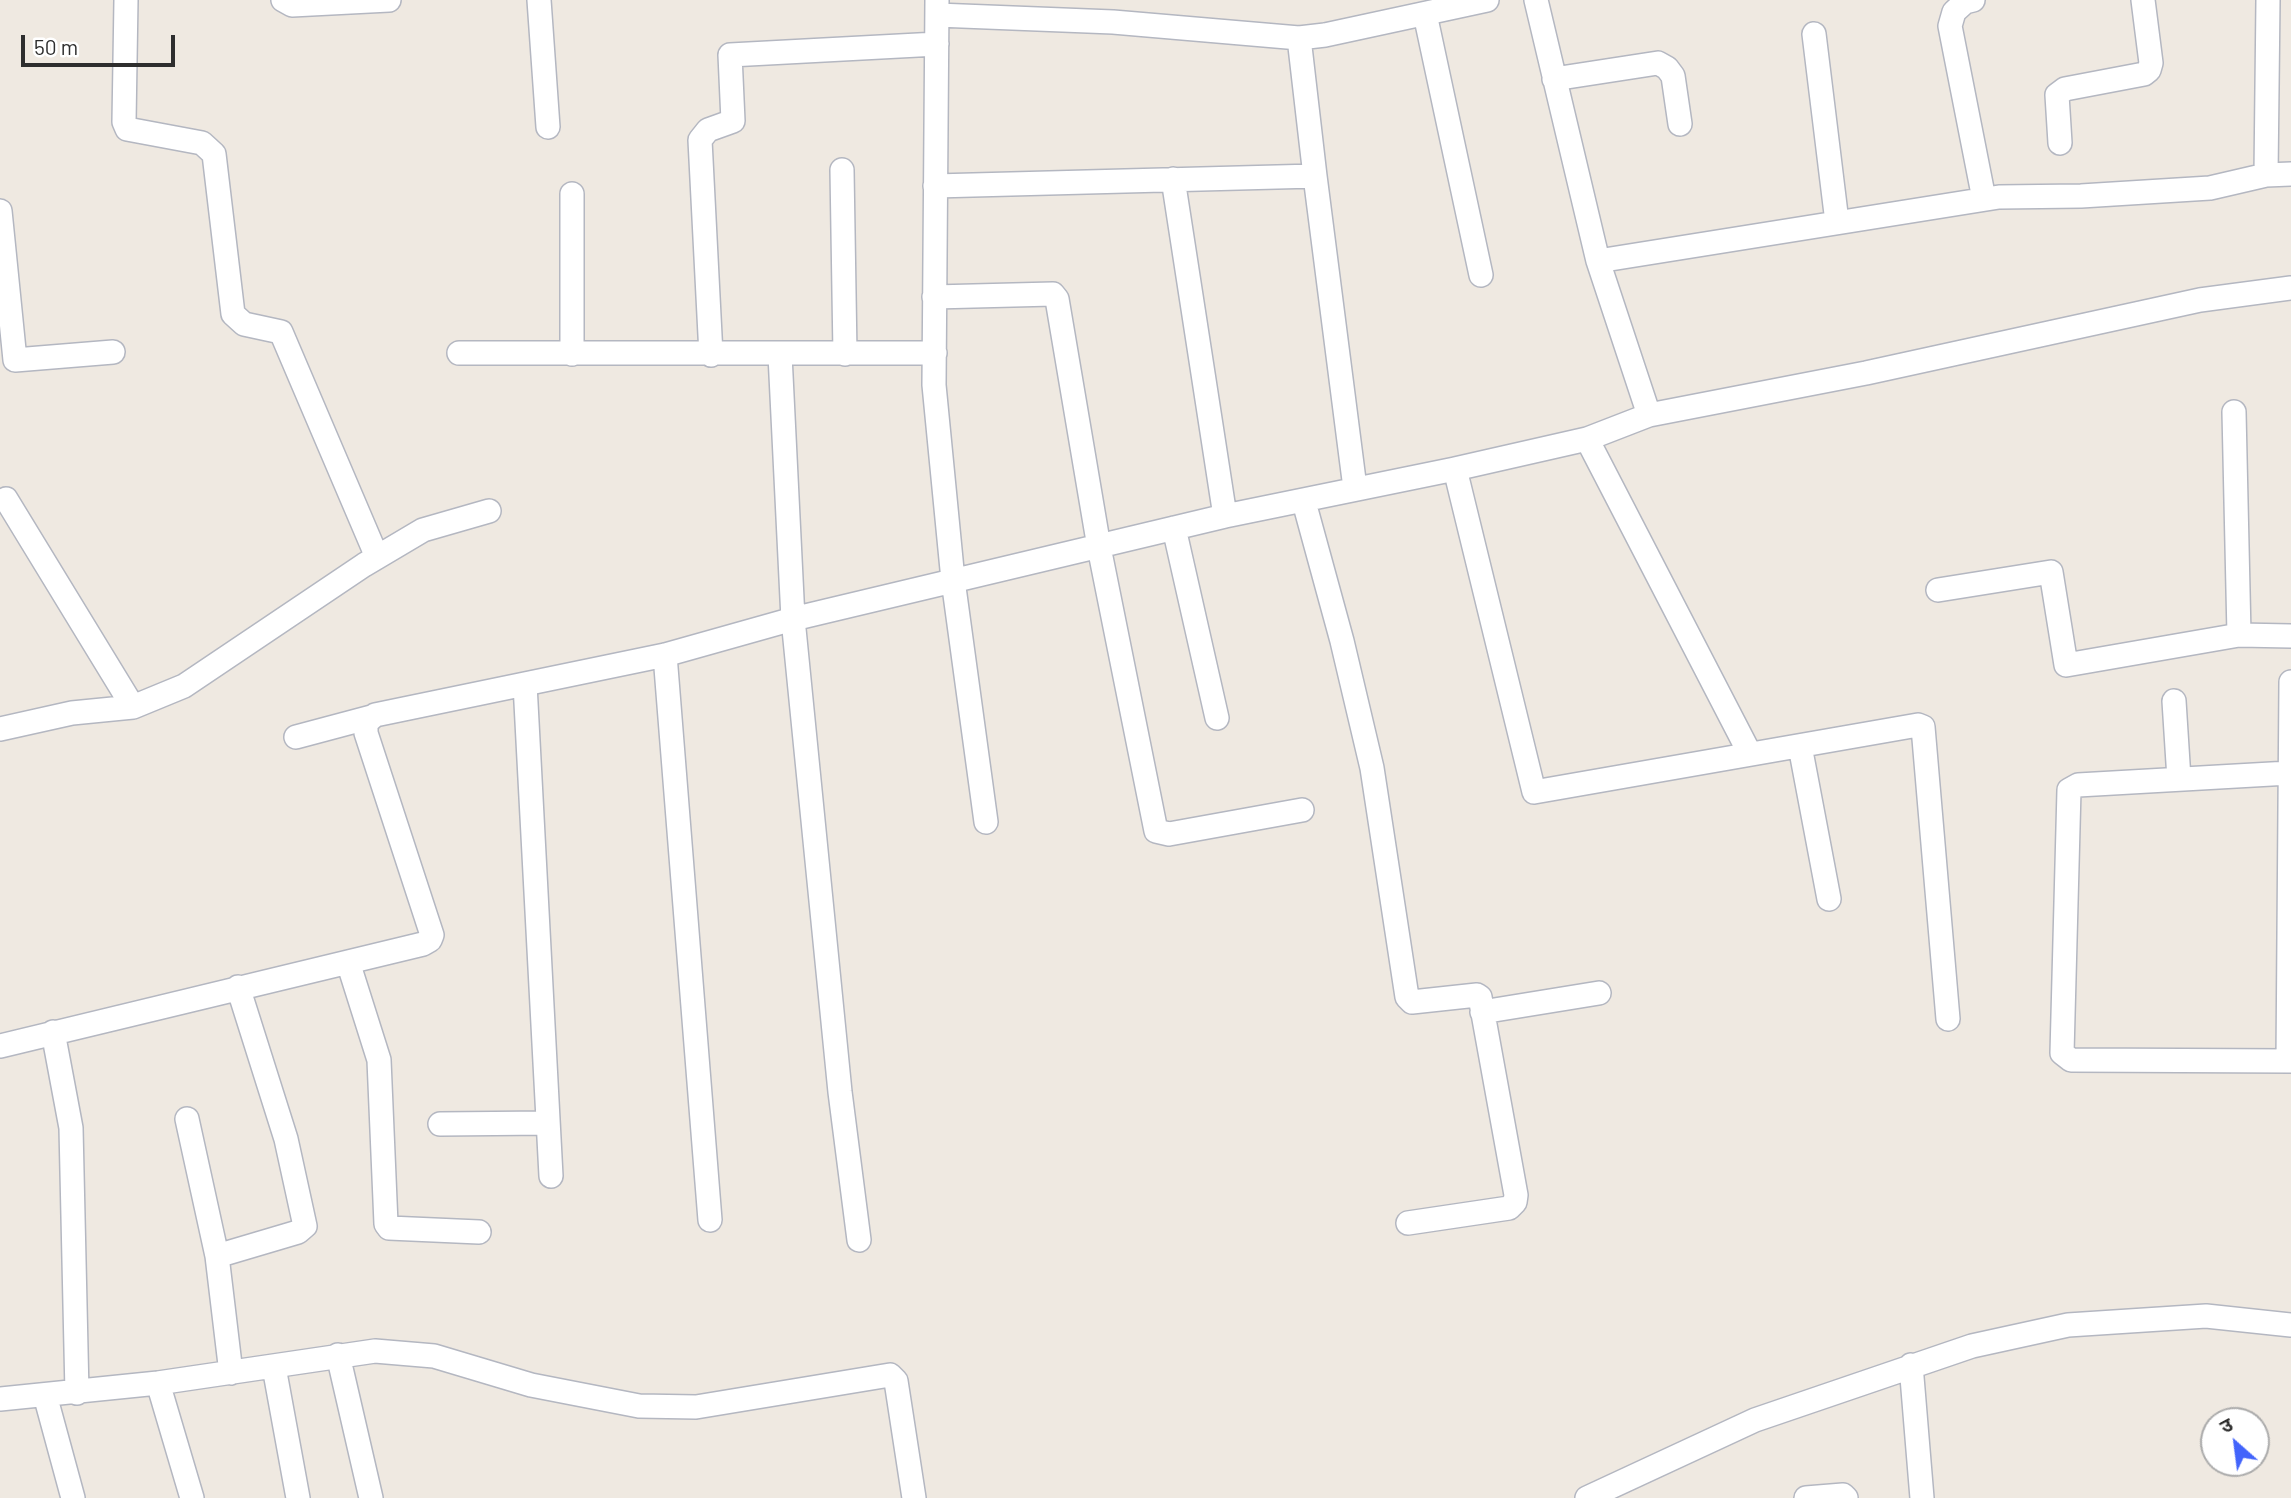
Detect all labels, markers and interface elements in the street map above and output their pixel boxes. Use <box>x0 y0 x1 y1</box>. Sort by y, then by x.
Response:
scale bar <box>24 21 178 65</box>
text: 50 m <box>34 34 78 59</box>
north arrow <box>2200 1407 2270 1477</box>
text: उ <box>2216 1412 2236 1438</box>

